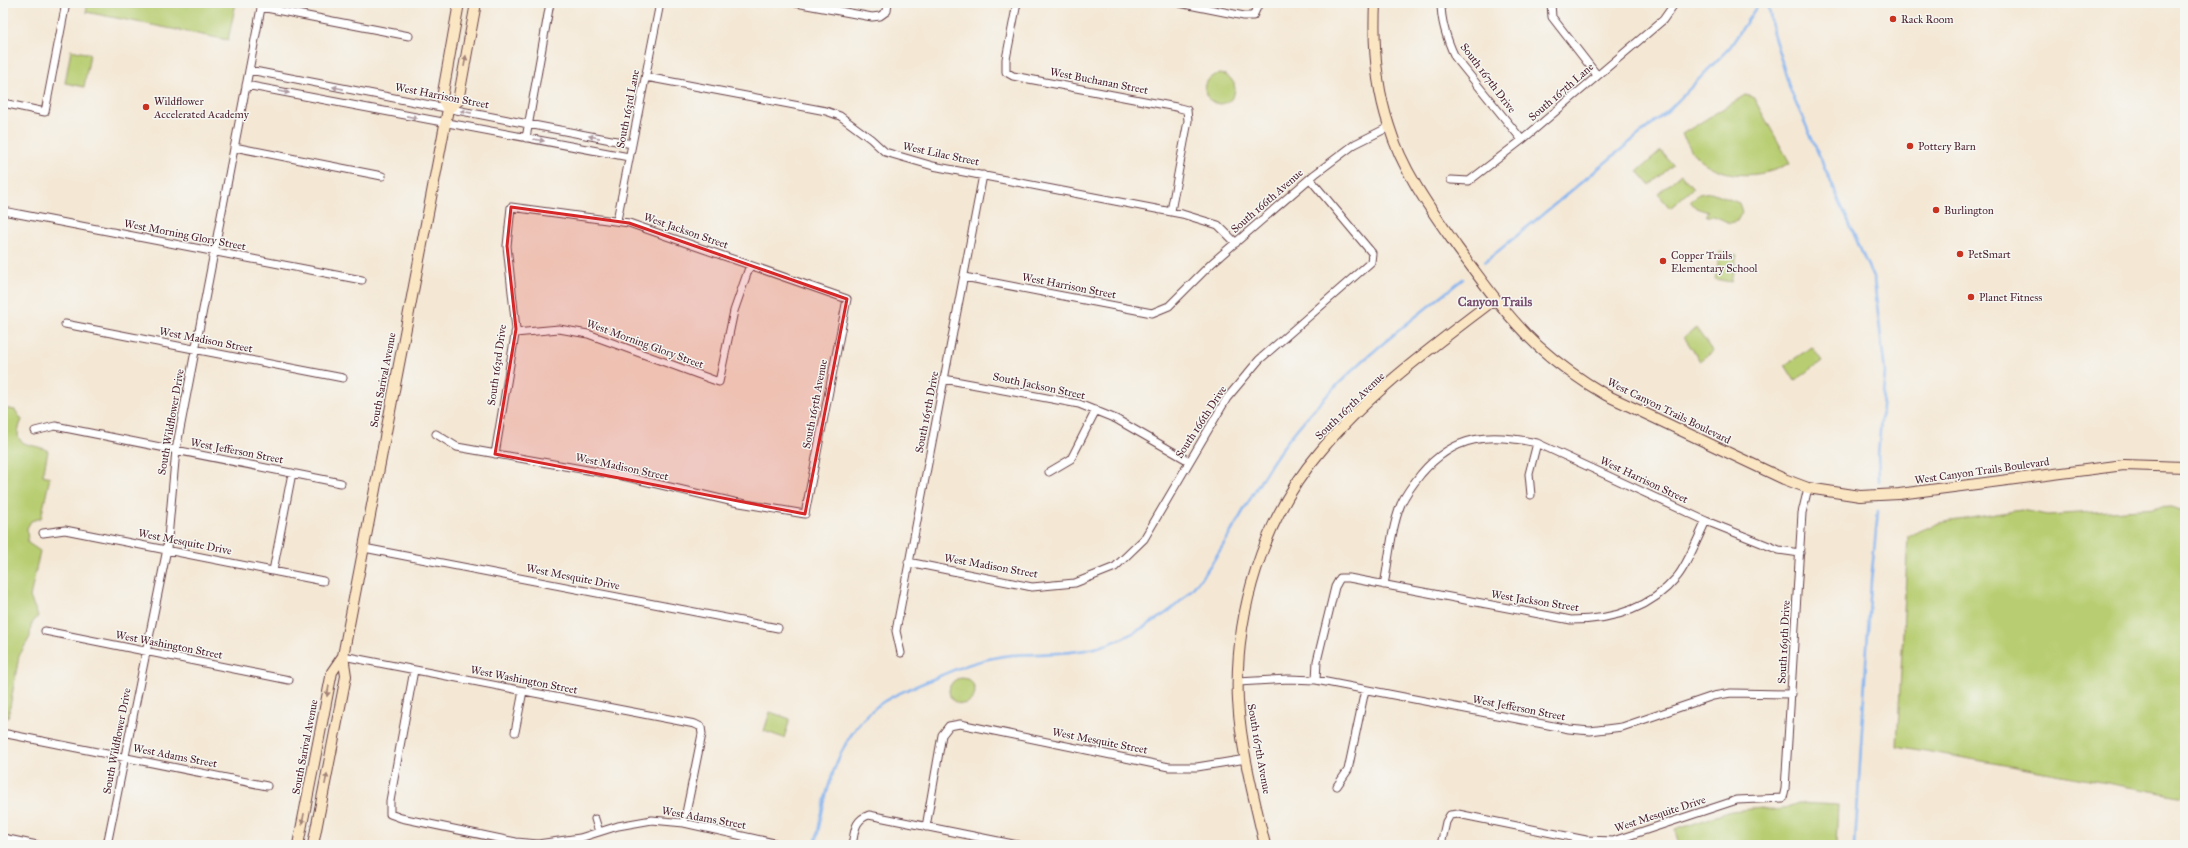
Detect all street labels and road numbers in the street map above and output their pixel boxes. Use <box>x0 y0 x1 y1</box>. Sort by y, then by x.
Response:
street label: South 167th Drive <box>1458 41 1519 116</box>
street label: South 167th Lane <box>1526 60 1596 124</box>
street label: West Buchanan Street <box>1049 65 1149 97</box>
street label: South 163rd Lane <box>614 68 642 149</box>
street label: West Harrison Street <box>394 80 490 112</box>
street label: West Lilac Street <box>902 140 981 168</box>
street label: South 166th Avenue <box>1228 166 1306 236</box>
street label: West Jackson Street <box>642 210 730 253</box>
street label: West Morning Glory Street <box>123 217 247 253</box>
street label: West Harrison Street <box>1021 270 1117 302</box>
street label: West Morning Glory Street <box>585 317 705 371</box>
street label: South 163rd Drive <box>485 323 509 406</box>
street label: West Madison Street <box>158 325 254 355</box>
street label: South Sarival Avenue <box>367 331 399 429</box>
street label: South 165th Avenue <box>800 358 830 450</box>
street label: South Wildflower Drive <box>155 368 187 476</box>
street label: South 167th Avenue <box>1313 369 1388 442</box>
street label: South 165th Drive <box>913 370 941 454</box>
street label: South Jackson Street <box>991 370 1086 403</box>
street label: West Canyon Trails Boulevard <box>1605 375 1733 447</box>
street label: South 166th Drive <box>1173 383 1229 461</box>
street label: West Jefferson Street <box>189 436 285 467</box>
street label: West Madison Street <box>574 451 670 483</box>
street label: West Harrison Street <box>1598 454 1690 506</box>
street label: West Canyon Trails Boulevard <box>1914 455 2051 487</box>
street label: West Mesquite Drive <box>137 527 233 559</box>
street label: West Madison Street <box>943 551 1039 581</box>
street label: West Mesquite Drive <box>525 562 621 594</box>
street label: West Jackson Street <box>1490 588 1580 615</box>
street label: South 169th Drive <box>1775 599 1793 684</box>
street label: West Washington Street <box>114 628 224 662</box>
street label: West Washington Street <box>469 663 579 697</box>
street label: South Wildflower Drive <box>100 687 134 795</box>
street label: West Jefferson Street <box>1471 693 1567 724</box>
street label: South Sarival Avenue <box>289 698 321 796</box>
street label: South 167th Avenue <box>1245 703 1273 796</box>
street label: West Mesquite Street <box>1051 725 1149 758</box>
street label: West Adams Street <box>132 741 218 771</box>
street label: West Mesquite Drive <box>1613 793 1708 836</box>
street label: West Adams Street <box>661 804 747 832</box>

